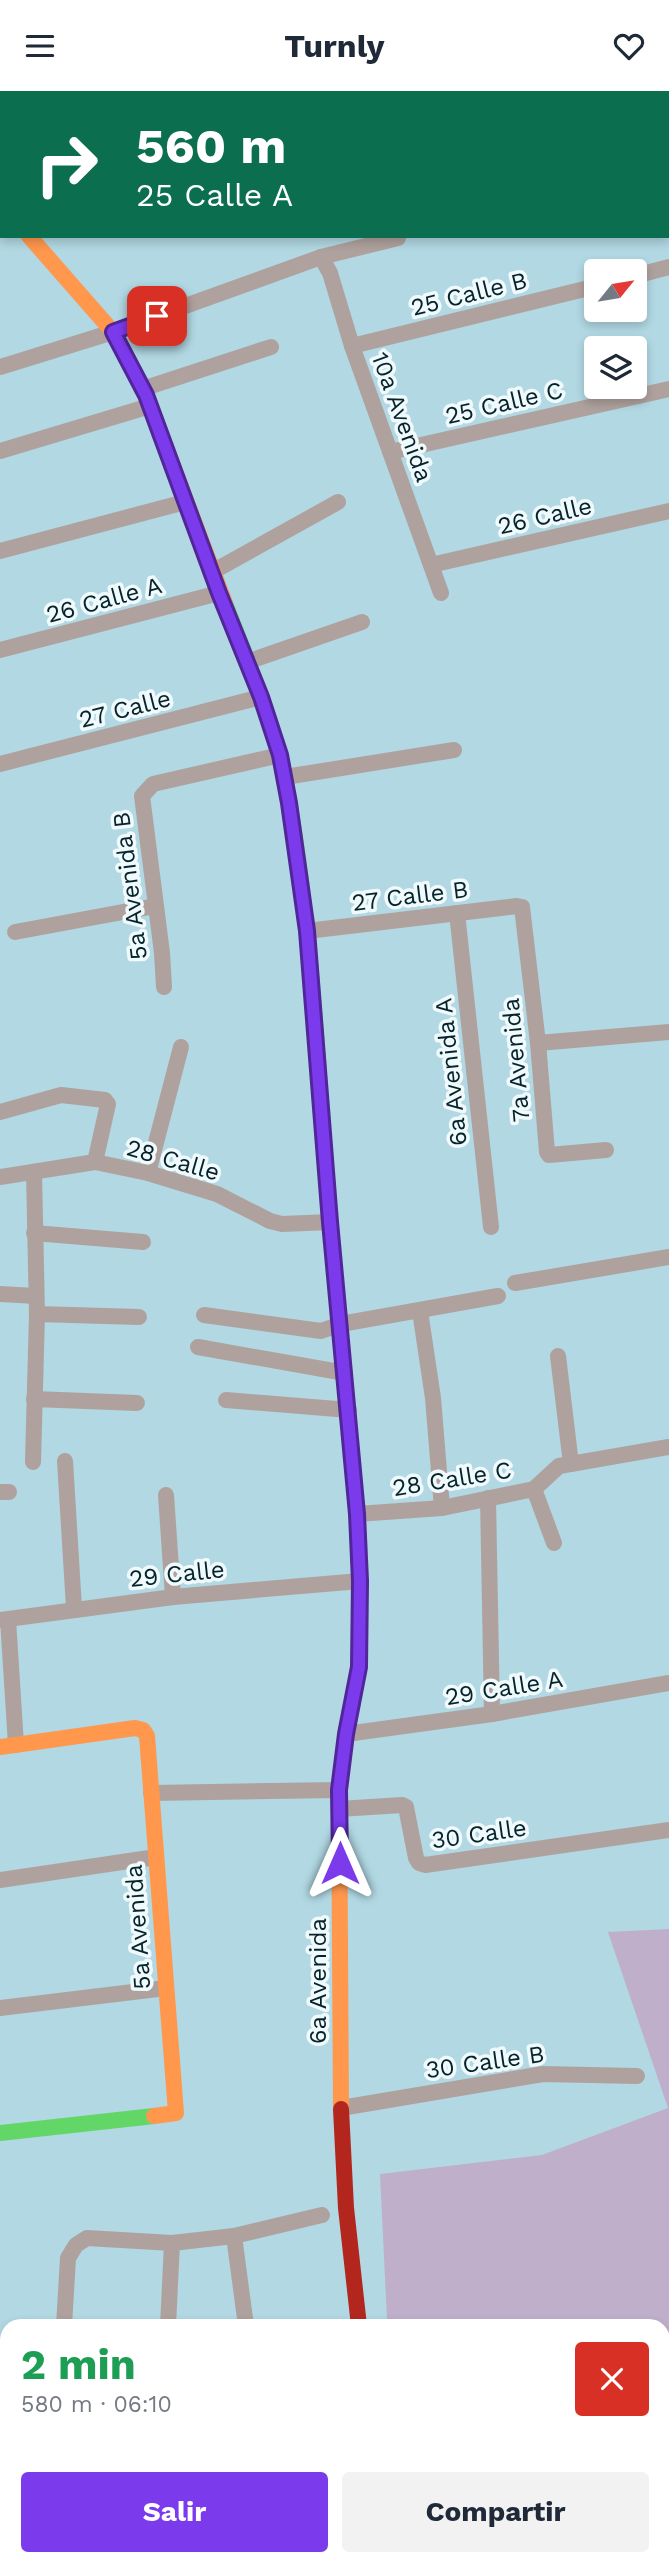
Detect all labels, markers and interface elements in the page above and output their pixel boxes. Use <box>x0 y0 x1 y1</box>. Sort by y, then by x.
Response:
icon: menu <box>21 27 59 65</box>
text: Turnly <box>284 27 385 65</box>
icon: heart <box>610 27 648 65</box>
text: 560 m <box>136 117 286 175</box>
icon: right <box>21 119 112 210</box>
text: 25 Calle A <box>136 176 293 214</box>
north arrow <box>584 259 648 322</box>
map controls <box>584 259 647 399</box>
street label: 25 Calle B <box>408 266 530 322</box>
pin <box>127 286 187 346</box>
icon: arrive <box>138 297 176 335</box>
button: layers <box>584 336 647 399</box>
street label: 10a Avenida <box>366 348 438 486</box>
street label: 25 Calle C <box>443 376 565 430</box>
street label: 26 Calle <box>495 492 595 540</box>
street label: 26 Calle A <box>43 571 165 629</box>
street label: 27 Calle <box>76 684 174 734</box>
street label: 5a Avenida B <box>107 810 153 962</box>
street label: 27 Calle B <box>350 875 470 917</box>
street label: 6a Avenida A <box>429 996 473 1147</box>
street label: 7a Avenida <box>497 997 535 1123</box>
street label: 28 Calle <box>123 1133 223 1187</box>
street label: 28 Calle C <box>390 1456 514 1502</box>
street label: 29 Calle <box>128 1555 226 1593</box>
street label: 29 Calle A <box>443 1665 565 1711</box>
street label: 30 Calle <box>430 1813 528 1855</box>
position arrow <box>303 1826 377 1900</box>
street label: 5a Avenida <box>120 1863 156 1991</box>
street label: 6a Avenida <box>304 1918 332 2044</box>
street label: 30 Calle B <box>424 2040 546 2084</box>
text: 2 min <box>21 2340 136 2389</box>
button: close <box>575 2342 649 2416</box>
text: 580 m · 06:10 <box>21 2391 172 2418</box>
button: Salir <box>21 2472 328 2552</box>
button: Compartir <box>342 2472 649 2552</box>

